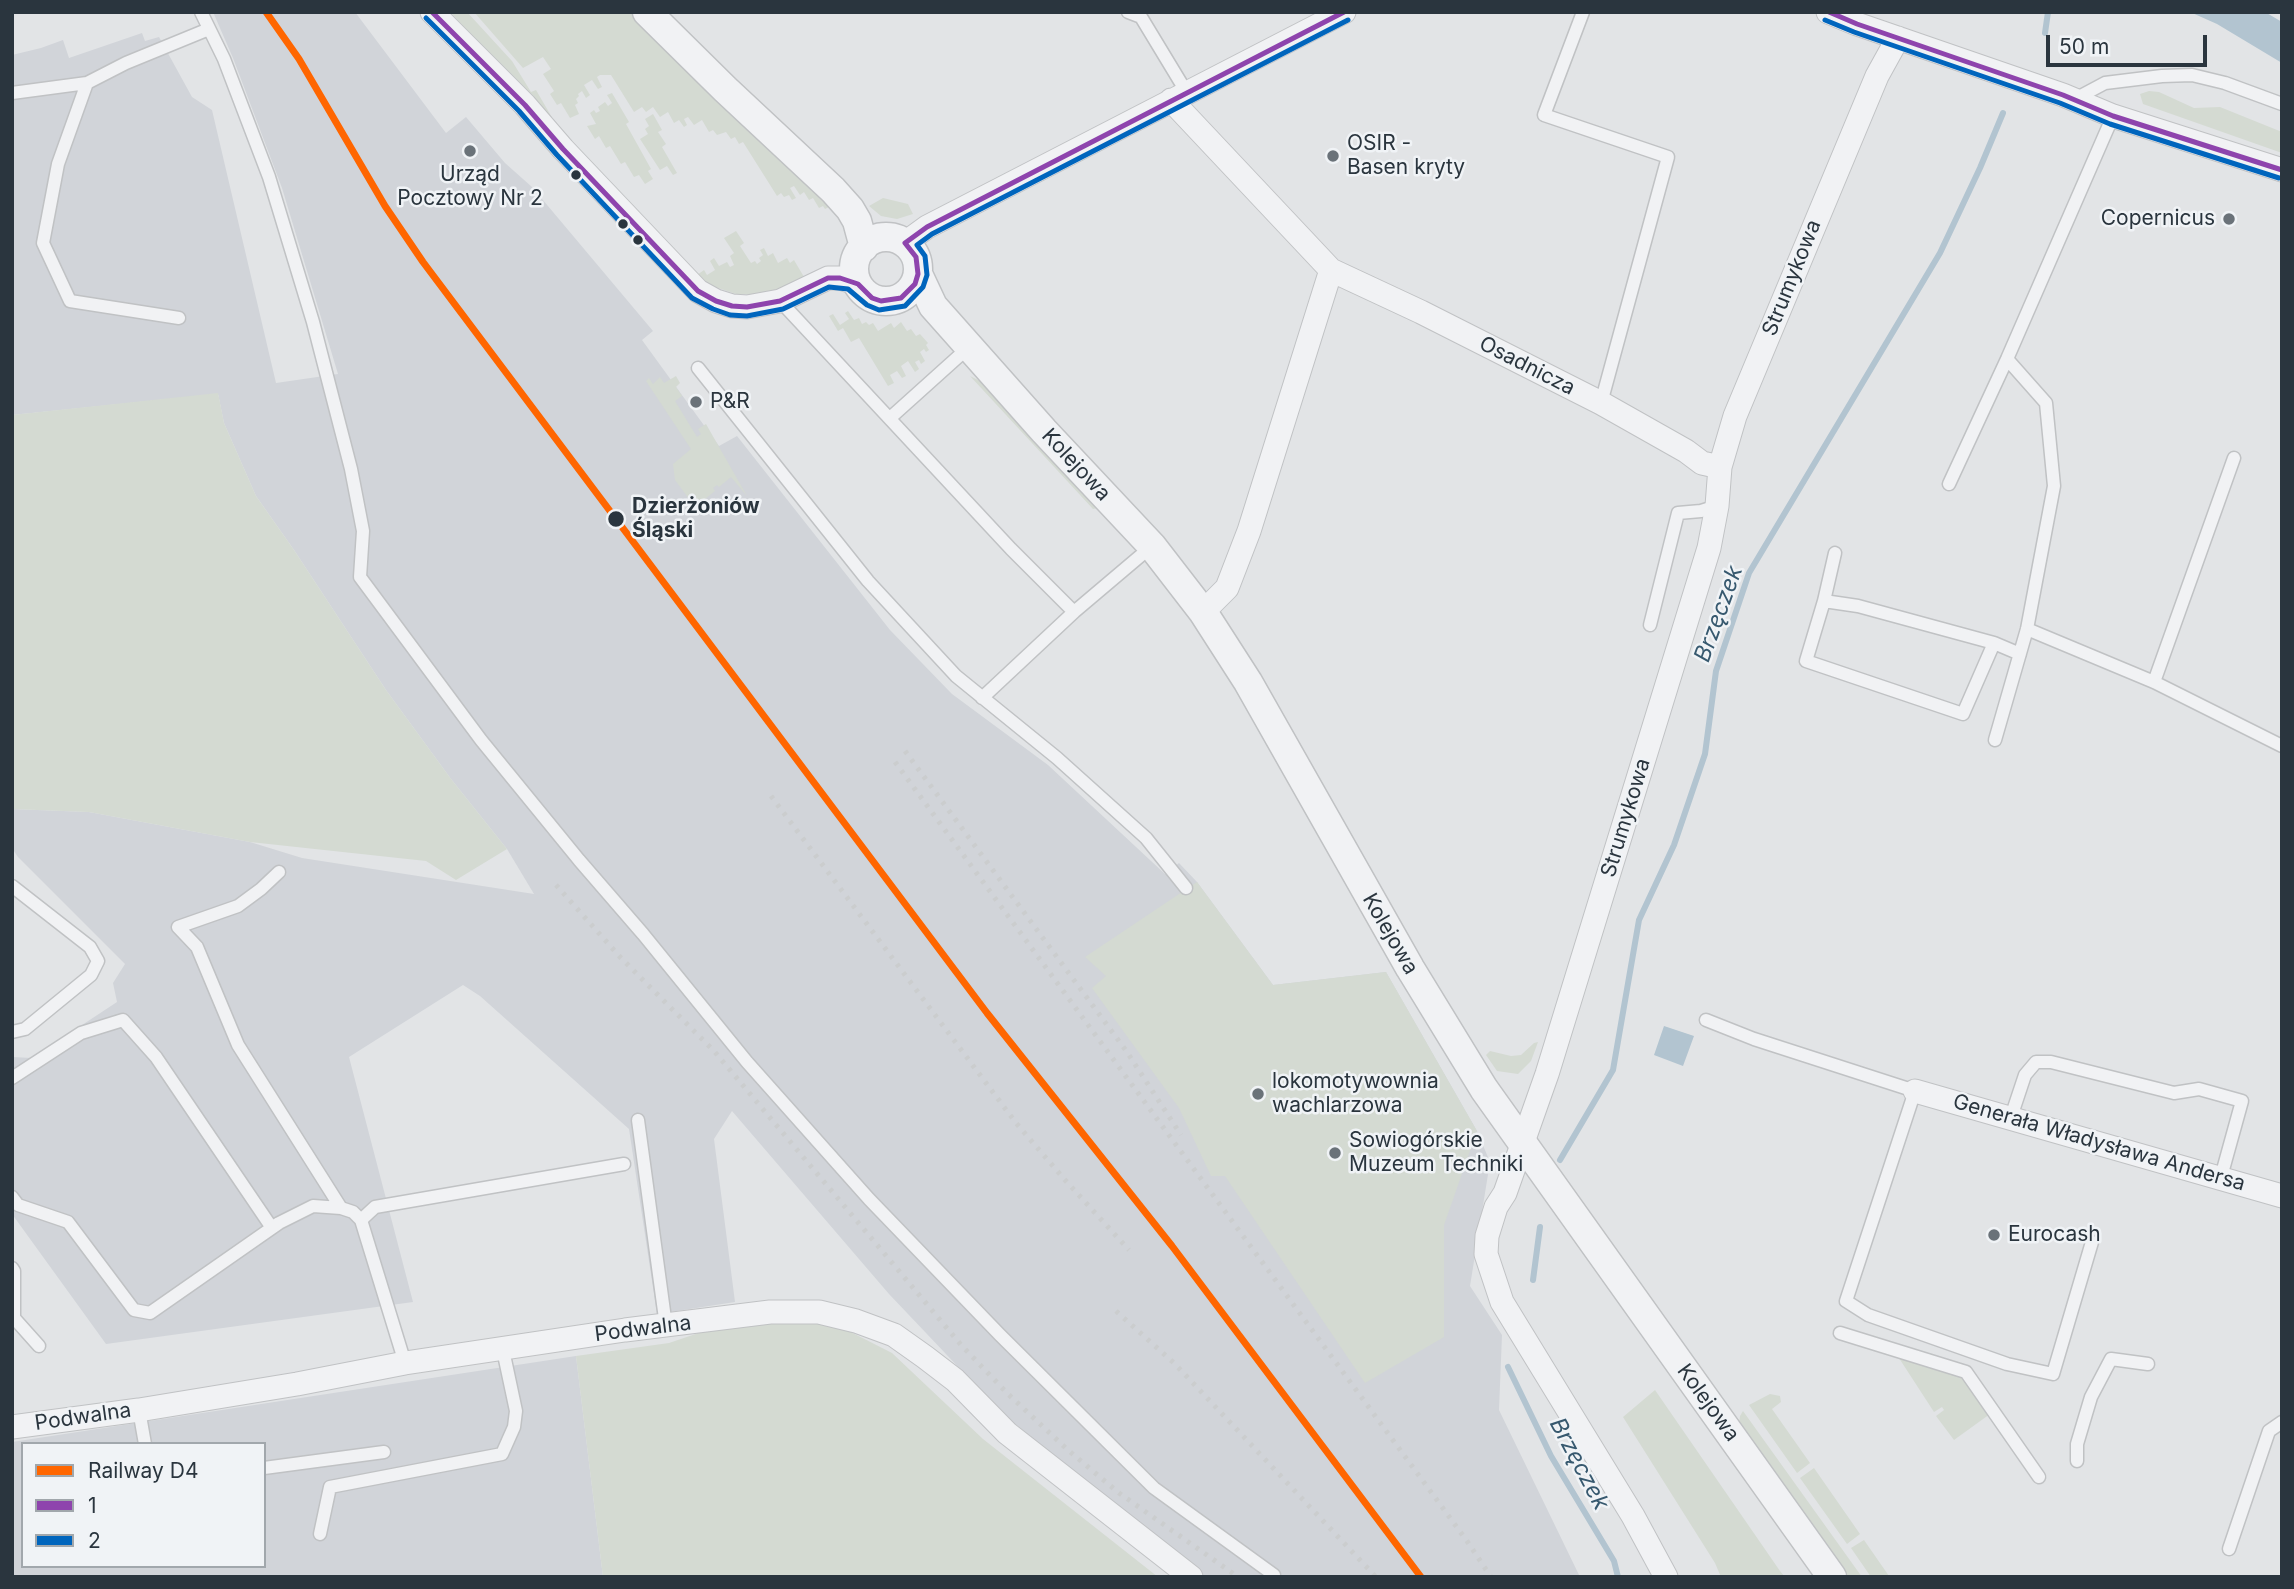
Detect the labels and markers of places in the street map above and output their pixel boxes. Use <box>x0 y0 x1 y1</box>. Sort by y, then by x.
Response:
place label: OSIR - Basen kryty <box>1347 131 1465 181</box>
marker: Urząd Pocztowy Nr 2 <box>462 143 478 159</box>
marker: OSIR - Basen kryty <box>1325 148 1341 164</box>
place label: Urząd Pocztowy Nr 2 <box>397 162 543 212</box>
unlabelled marker <box>569 168 583 182</box>
place label: Copernicus <box>2101 206 2215 232</box>
marker: Copernicus <box>2221 211 2237 227</box>
unlabelled marker <box>616 217 630 231</box>
unlabelled marker <box>631 233 645 247</box>
place label: P&R <box>710 389 750 415</box>
marker: P&R <box>688 394 704 410</box>
place label: Dzierżoniów Śląski <box>632 494 760 544</box>
marker: Dzierżoniów Śląski <box>606 509 626 529</box>
place label: lokomotywownia wachlarzowa <box>1272 1069 1439 1119</box>
marker: lokomotywownia wachlarzowa <box>1250 1086 1266 1102</box>
place label: Sowiogórskie Muzeum Techniki <box>1349 1128 1523 1178</box>
marker: Sowiogórskie Muzeum Techniki <box>1327 1145 1343 1161</box>
place label: Eurocash <box>2008 1222 2101 1248</box>
marker: Eurocash <box>1986 1227 2002 1243</box>

